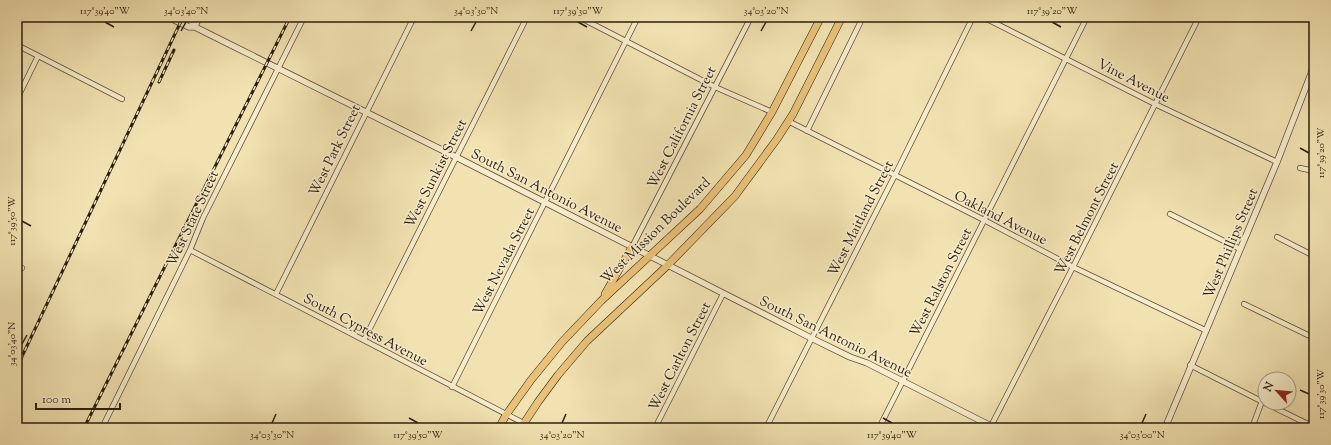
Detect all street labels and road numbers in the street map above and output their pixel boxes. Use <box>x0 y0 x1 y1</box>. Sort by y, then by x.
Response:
street label: Vine Avenue <box>1093 55 1173 109</box>
street label: West California Street <box>643 63 722 192</box>
street label: West Park Street <box>305 101 367 200</box>
street label: West Sunkist Street <box>401 116 473 232</box>
street label: South San Antonio Avenue <box>467 145 625 239</box>
street label: West Maitland Street <box>824 157 900 280</box>
street label: West Belmont Street <box>1051 159 1125 279</box>
street label: West State Street <box>163 167 225 270</box>
street label: West Mission Boulevard <box>597 173 716 289</box>
street label: West Phillips Street <box>1200 185 1264 302</box>
street label: Oakland Avenue <box>950 187 1050 251</box>
street label: West Nevada Street <box>469 204 541 319</box>
street label: West Ralston Street <box>906 225 978 341</box>
street label: South Cypress Avenue <box>299 289 431 372</box>
street label: South San Antonio Avenue <box>755 292 915 384</box>
street label: West Carlton Street <box>645 299 717 415</box>

